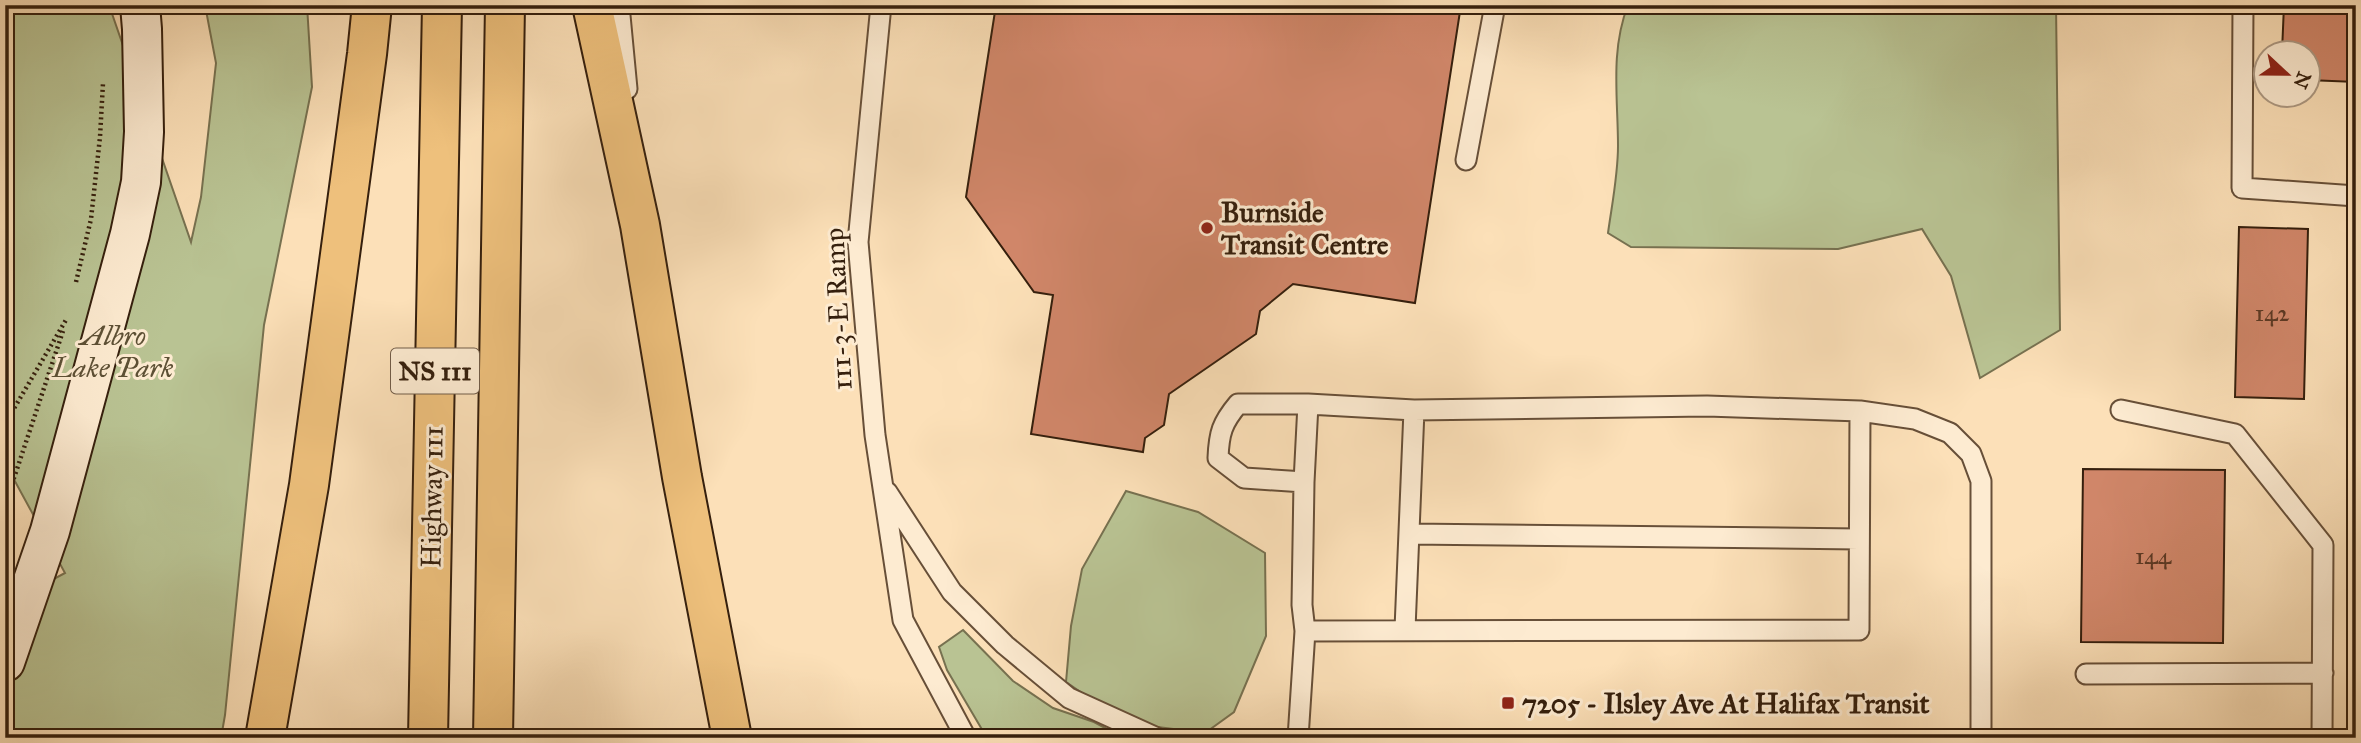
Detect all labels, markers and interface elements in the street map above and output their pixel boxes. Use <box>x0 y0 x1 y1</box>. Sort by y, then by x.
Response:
north arrow <box>2252 38 2322 108</box>
text: N <box>2289 68 2316 92</box>
place label: Burnside Transit Centre <box>1221 195 1389 262</box>
marker: Burnside Transit Centre <box>1199 220 1215 236</box>
street label: 111-3-E Ramp <box>816 227 860 391</box>
house number: 142 <box>2255 298 2290 328</box>
park label: Albro Lake Park <box>50 318 174 385</box>
road number: NS 111 <box>391 348 479 394</box>
street label: Highway 111 <box>413 426 451 568</box>
house number: 144 <box>2135 541 2172 571</box>
place label: 7205 - Ilsley Ave At Halifax Transit <box>1522 686 1929 721</box>
marker: 7205 - Ilsley Ave At Halifax Transit <box>1500 695 1516 711</box>

